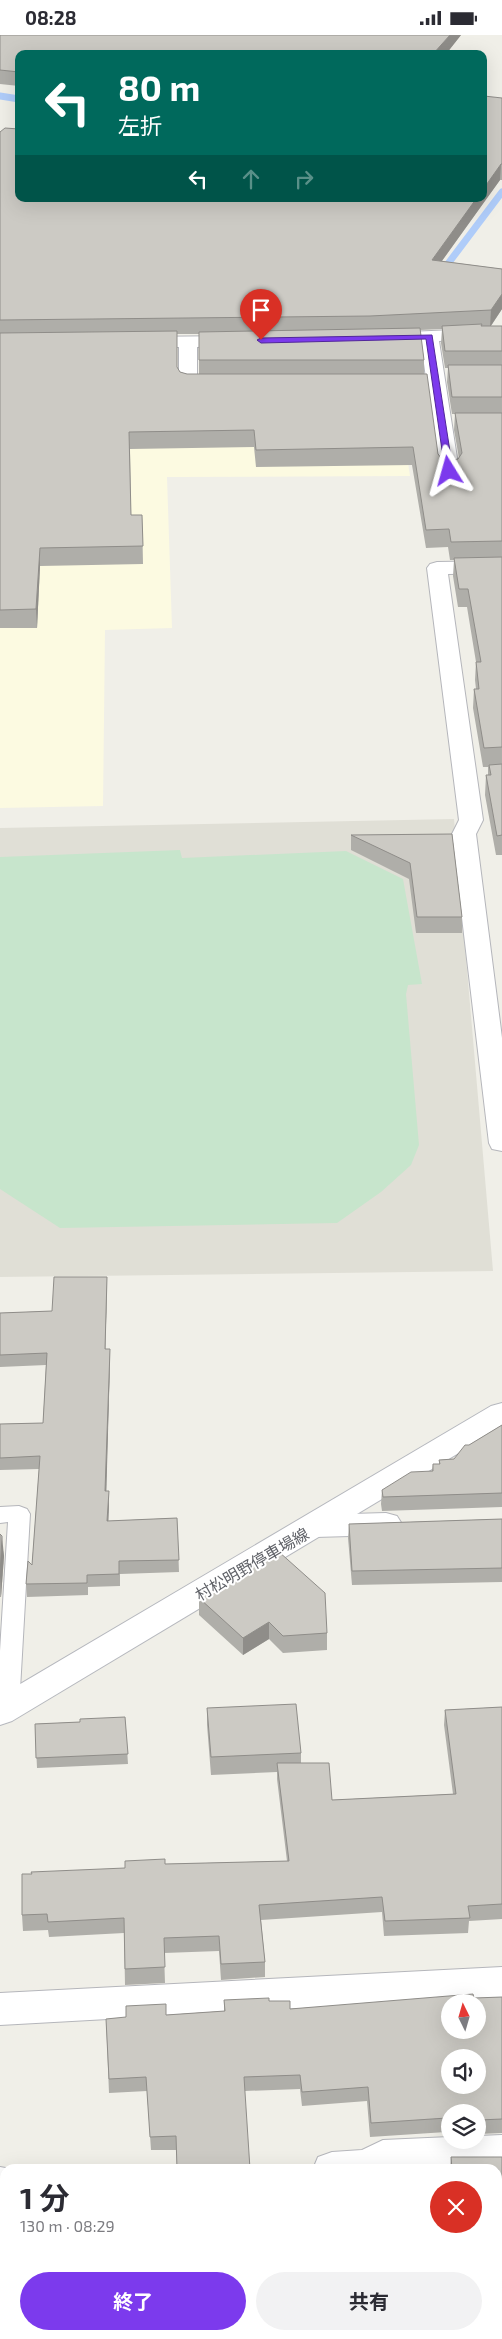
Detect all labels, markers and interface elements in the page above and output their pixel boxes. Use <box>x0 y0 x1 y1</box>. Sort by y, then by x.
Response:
text: 08:28 <box>25 6 77 29</box>
text: 80 m <box>118 66 200 108</box>
icon: left <box>35 70 100 135</box>
text: 左折 <box>118 112 162 138</box>
icon: left <box>184 165 212 193</box>
icon: ahead <box>237 165 265 193</box>
icon: right <box>290 165 318 193</box>
pin <box>240 289 282 340</box>
icon: arrive <box>247 296 275 324</box>
position arrow <box>422 444 474 496</box>
street label: 村松明野停車場線 <box>192 1523 312 1604</box>
north arrow <box>441 1994 486 2039</box>
map controls <box>441 1994 486 2149</box>
button: sound <box>441 2049 486 2094</box>
button: layers <box>441 2104 486 2149</box>
text: 1 分 <box>20 2179 69 2215</box>
button: close <box>430 2181 482 2233</box>
text: 130 m · 08:29 <box>20 2216 115 2235</box>
button: 終了 <box>20 2272 246 2330</box>
button: 共有 <box>256 2272 482 2330</box>

